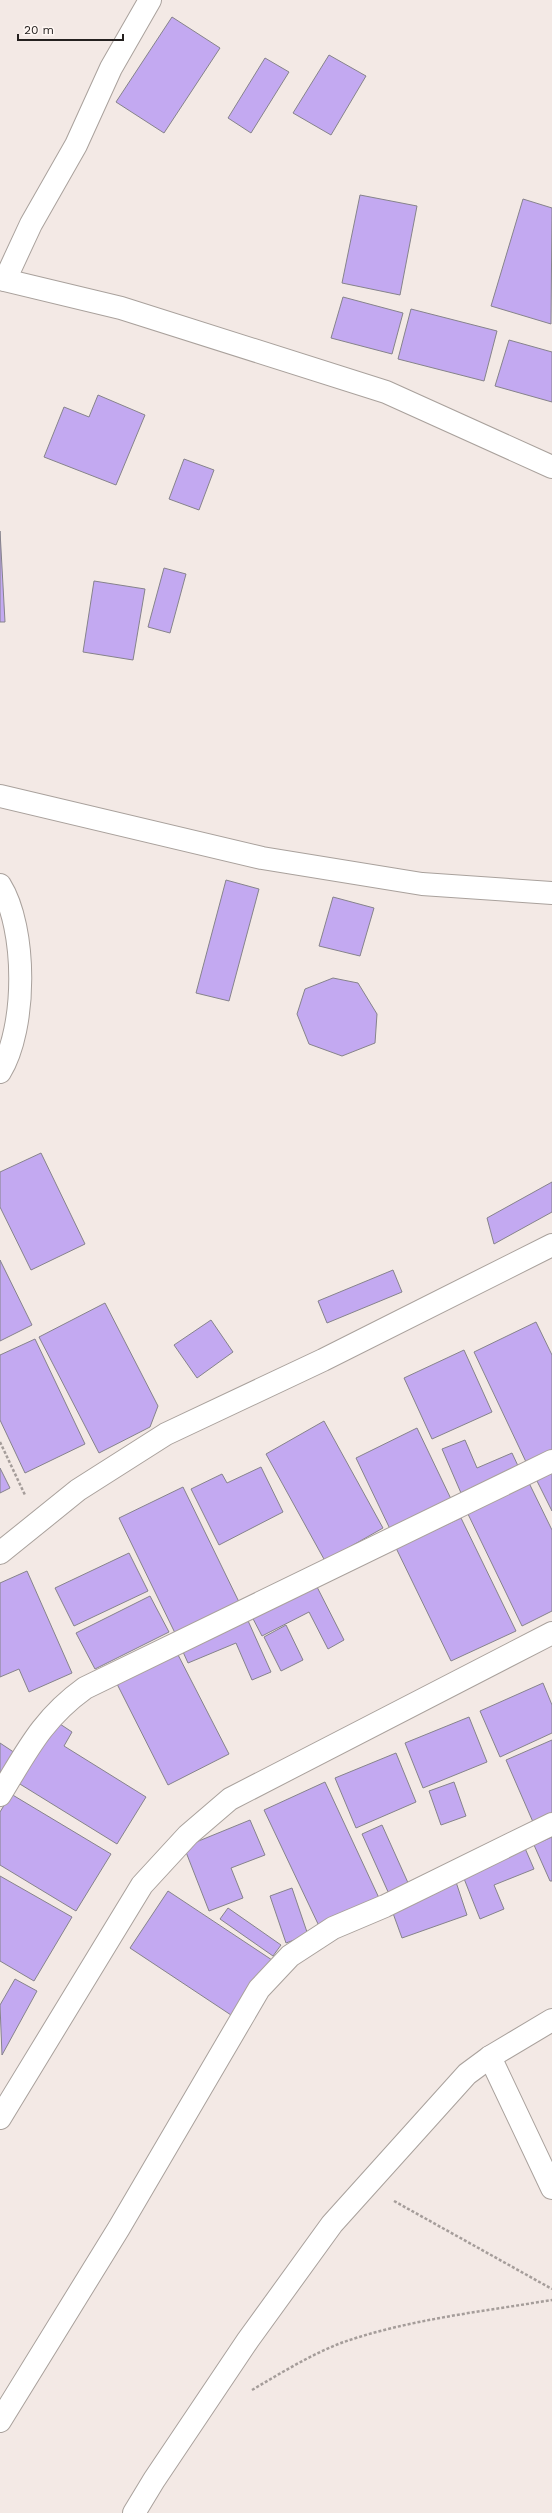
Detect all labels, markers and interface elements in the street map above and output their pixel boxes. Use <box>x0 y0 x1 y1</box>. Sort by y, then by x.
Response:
scale bar <box>18 16 123 42</box>
text: 20 m <box>24 23 54 37</box>

